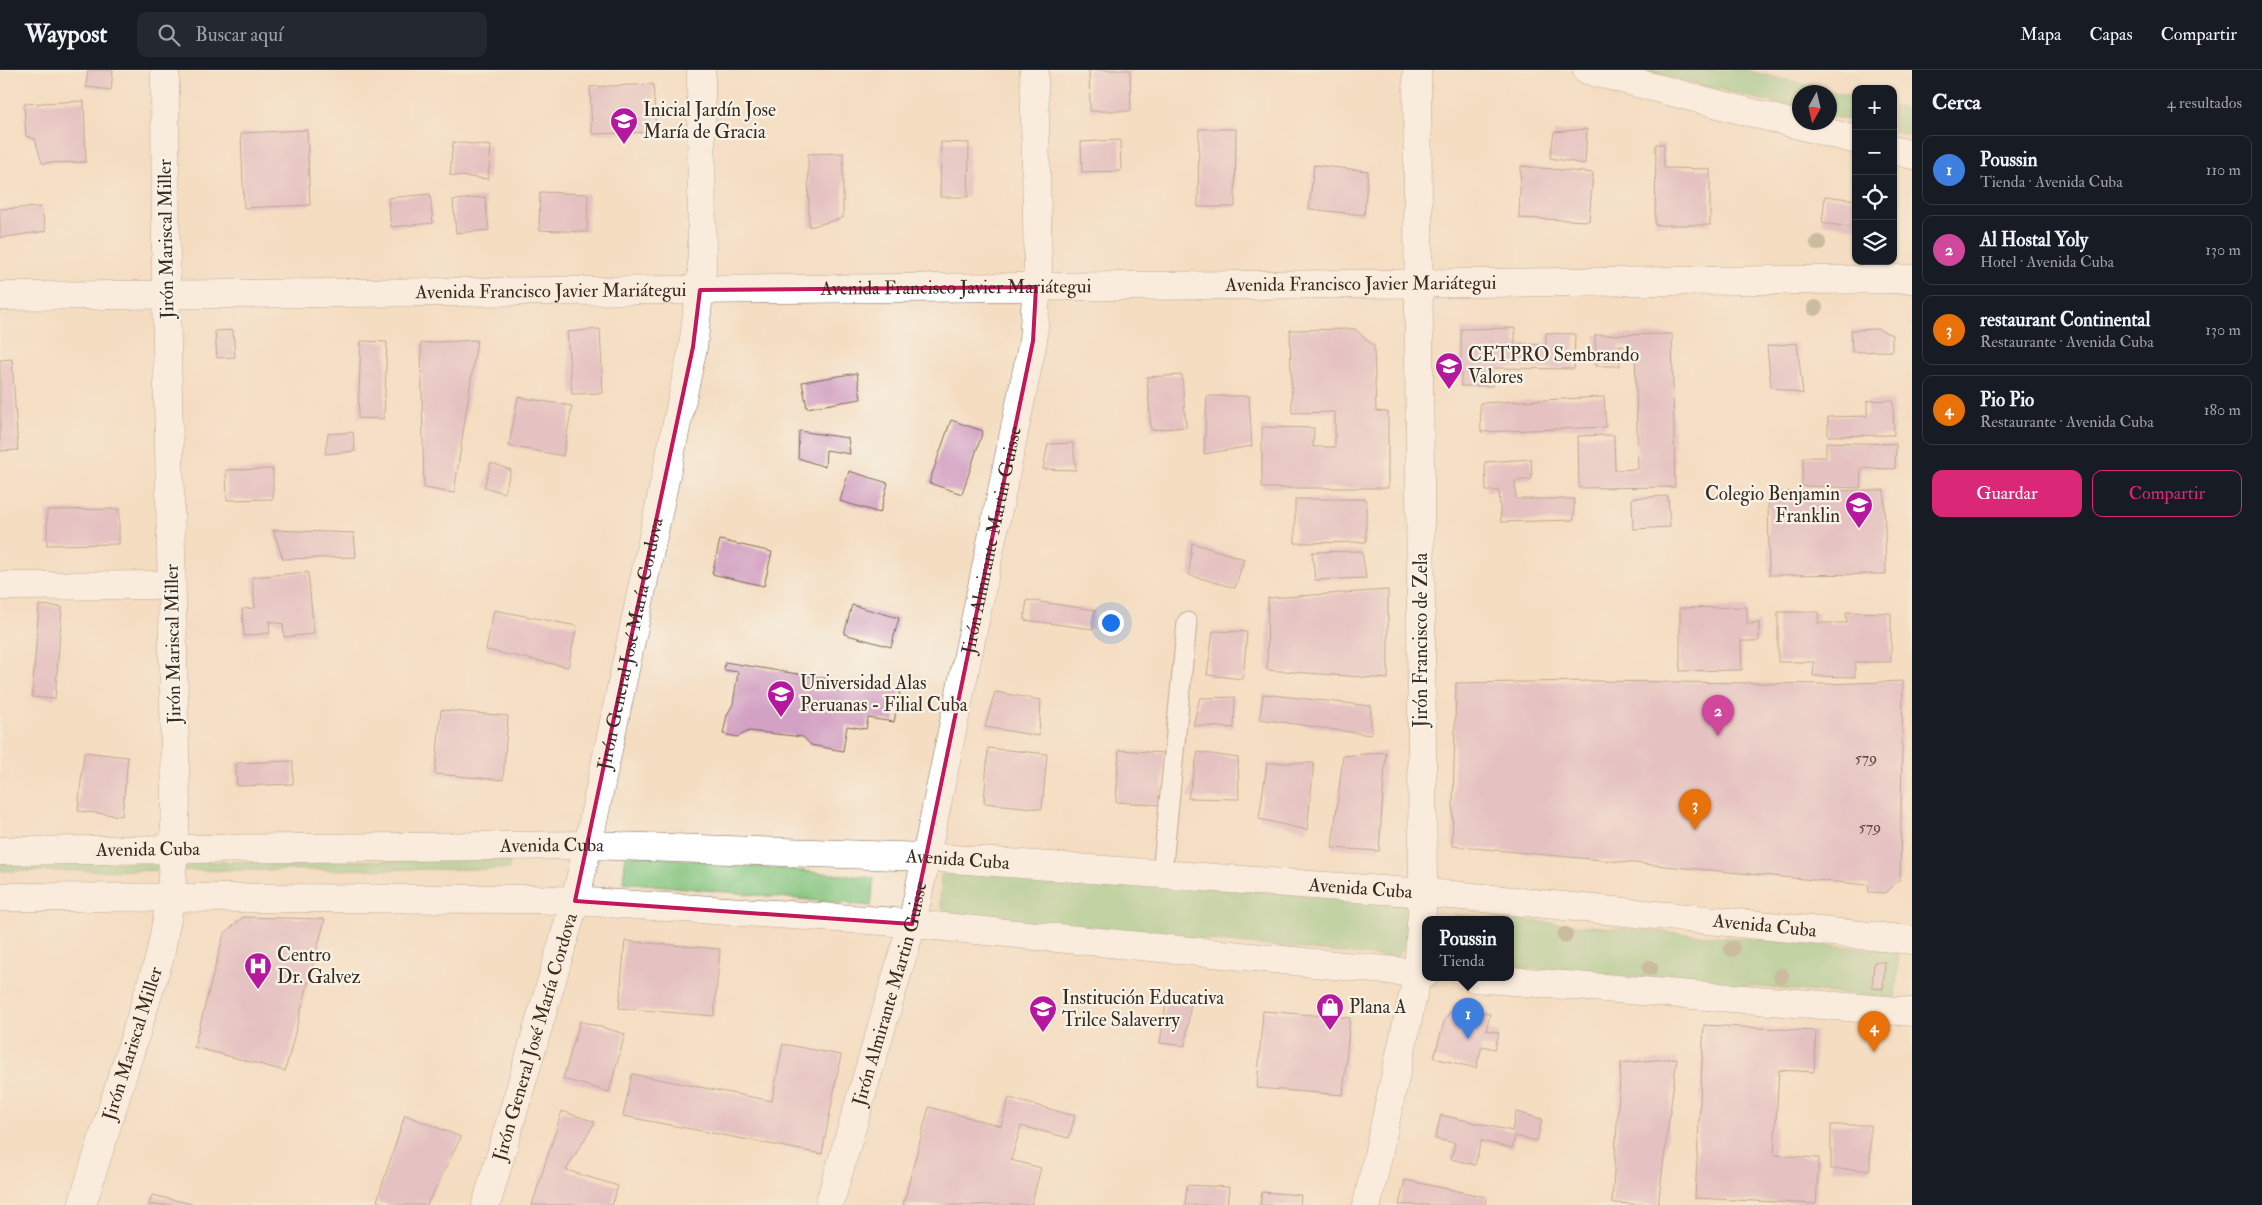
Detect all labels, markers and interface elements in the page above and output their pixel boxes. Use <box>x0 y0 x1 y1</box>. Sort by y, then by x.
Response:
search box <box>137 12 487 57</box>
text: Waypost <box>25 19 107 50</box>
icon: search <box>155 21 183 49</box>
text: Buscar aquí <box>195 23 283 47</box>
text: Mapa <box>2020 23 2062 46</box>
text: Capas <box>2090 23 2133 46</box>
text: Compartir <box>2161 23 2237 46</box>
north arrow <box>1792 85 1837 130</box>
map controls <box>1852 85 1897 265</box>
button: + <box>1852 85 1897 130</box>
text: Cerca <box>1932 89 1981 116</box>
text: 4 resultados <box>2167 93 2242 113</box>
place label: Inicial Jardín Jose María de Gracia <box>643 98 776 144</box>
school or university icon: Inicial Jardín Jose María de Gracia <box>609 106 639 145</box>
button: − <box>1852 130 1897 175</box>
text: Poussin <box>1980 148 2037 172</box>
street label: Jirón Mariscal Miller <box>153 159 179 320</box>
text: 1 <box>1946 160 1952 180</box>
text: 110 m <box>2206 160 2241 180</box>
text: Tienda · Avenida Cuba <box>1980 172 2123 192</box>
button: locate <box>1852 175 1897 220</box>
button: layers <box>1852 220 1897 265</box>
text: Al Hostal Yoly <box>1980 228 2088 252</box>
text: 2 <box>1945 240 1953 260</box>
text: 130 m <box>2205 240 2241 260</box>
text: Hotel · Avenida Cuba <box>1980 252 2114 272</box>
street label: Avenida Francisco Javier Mariátegui <box>1224 271 1497 297</box>
street label: Avenida Francisco Javier Mariátegui <box>819 274 1092 301</box>
street label: Avenida Francisco Javier Mariátegui <box>414 278 687 304</box>
text: restaurant Continental <box>1980 308 2150 332</box>
text: 3 <box>1946 320 1952 340</box>
text: 130 m <box>2205 320 2241 340</box>
text: Restaurante · Avenida Cuba <box>1980 332 2154 352</box>
place label: CETPRO Sembrando Valores <box>1468 343 1639 389</box>
school or university icon: CETPRO Sembrando Valores <box>1434 351 1464 390</box>
text: Pio Pio <box>1980 388 2034 412</box>
text: 4 <box>1945 400 1953 420</box>
text: 180 m <box>2204 400 2241 420</box>
text: Restaurante · Avenida Cuba <box>1980 412 2154 432</box>
street label: Jirón Almirante Martin Guisse <box>956 424 1027 657</box>
button: Guardar <box>1932 470 2082 517</box>
button: Compartir <box>2092 470 2242 517</box>
place label: Colegio Benjamin Franklin <box>1705 482 1840 528</box>
school or university icon: Colegio Benjamin Franklin <box>1844 490 1874 529</box>
street label: Jirón General José María Cordova <box>592 515 669 773</box>
street label: Jirón Francisco de Zela <box>1409 552 1433 728</box>
street label: Jirón Mariscal Miller <box>160 564 186 725</box>
your location <box>1098 610 1124 636</box>
place label: Universidad Alas Peruanas - Filial Cuba <box>800 671 968 717</box>
school or university icon: Universidad Alas Peruanas - Filial Cuba <box>766 679 796 718</box>
pin: 2 <box>1702 695 1734 736</box>
house number: 579 <box>1855 748 1877 768</box>
pin: 3 <box>1679 789 1711 830</box>
house number: 579 <box>1859 817 1881 837</box>
street label: Avenida Cuba <box>499 833 605 858</box>
street label: Avenida Cuba <box>95 837 200 862</box>
street label: Avenida Cuba <box>904 844 1011 875</box>
street label: Avenida Cuba <box>1307 873 1414 904</box>
street label: Jirón Almirante Martin Guisse <box>847 879 933 1110</box>
street label: Avenida Cuba <box>1711 908 1818 943</box>
street label: Jirón General José María Cordova <box>487 910 583 1165</box>
popup <box>1422 916 1514 981</box>
text: Poussin <box>1439 927 1497 951</box>
place label: Centro Dr. Galvez <box>277 943 361 989</box>
hospital icon: Centro Dr. Galvez <box>243 951 273 990</box>
text: Tienda <box>1439 951 1485 971</box>
street label: Jirón Mariscal Miller <box>97 964 168 1125</box>
place label: Institución Educativa Trilce Salaverry <box>1062 986 1224 1032</box>
shop icon: Plana A <box>1315 992 1345 1031</box>
school or university icon: Institución Educativa Trilce Salaverry <box>1028 994 1058 1033</box>
place label: Plana A <box>1349 995 1406 1019</box>
pin: 1 <box>1452 998 1484 1039</box>
pin: 4 <box>1858 1011 1890 1052</box>

